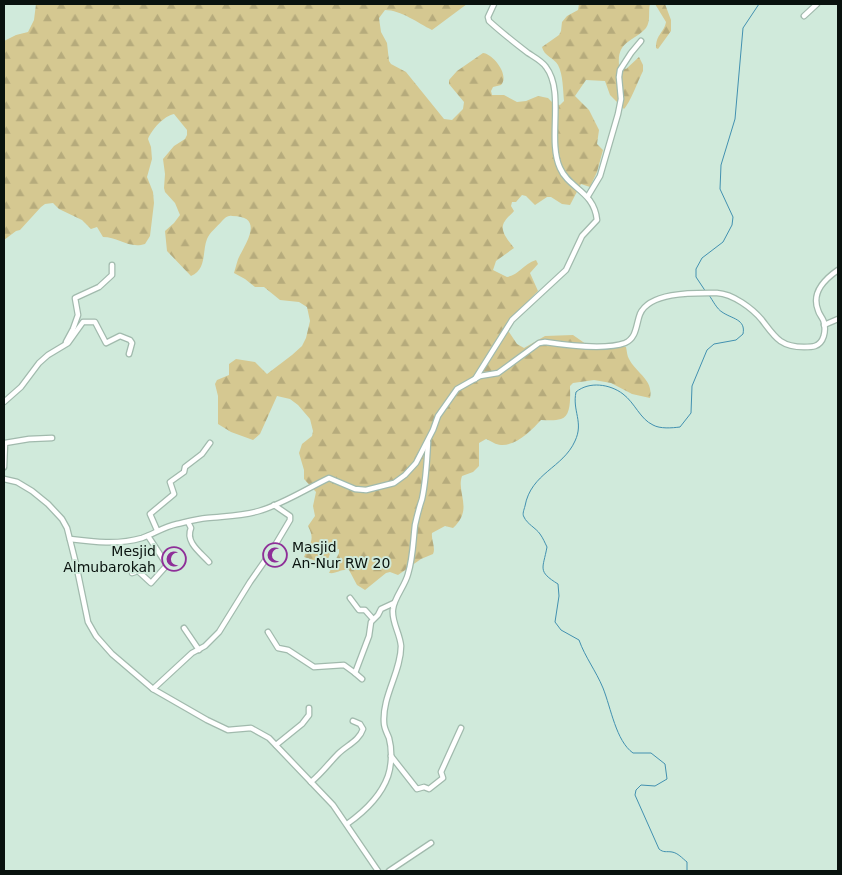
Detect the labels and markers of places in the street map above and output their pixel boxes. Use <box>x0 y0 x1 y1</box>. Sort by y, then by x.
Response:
place label: Masjid An-Nur RW 20 <box>292 539 390 571</box>
mosque icon: Masjid An-Nur RW 20 <box>262 542 288 568</box>
place label: Mesjid Almubarokah <box>63 543 156 575</box>
mosque icon: Mesjid Almubarokah <box>161 546 187 572</box>

